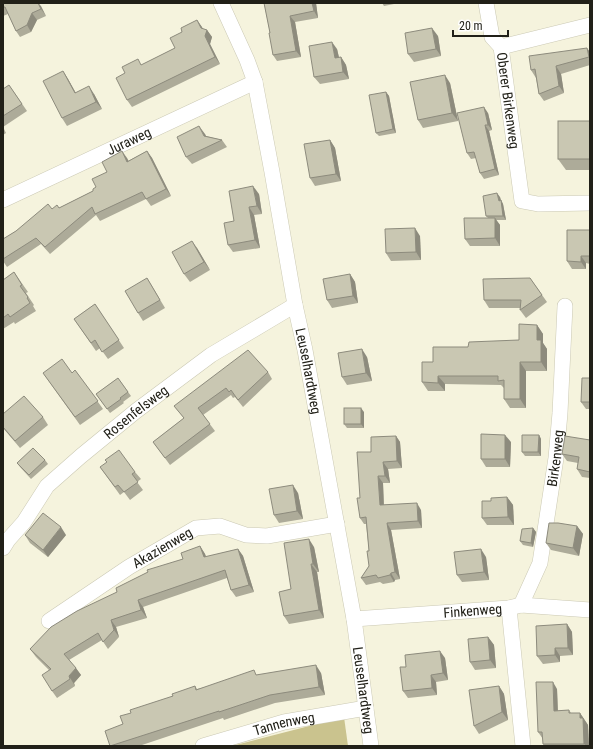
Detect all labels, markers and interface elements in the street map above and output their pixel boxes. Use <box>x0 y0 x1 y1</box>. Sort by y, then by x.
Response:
scale bar <box>453 12 508 38</box>
text: 20 m <box>459 19 483 33</box>
street label: Oberer Birkenweg <box>494 51 523 150</box>
street label: Juraweg <box>104 124 153 158</box>
street label: Leuselhardtweg <box>292 326 325 415</box>
street label: Rosenfelsweg <box>101 382 171 442</box>
street label: Birkenweg <box>544 429 566 488</box>
street label: Akazienweg <box>130 524 195 571</box>
street label: Finkenweg <box>443 601 503 621</box>
street label: Leuselhardtweg <box>350 646 377 735</box>
street label: Tannenweg <box>251 709 316 739</box>

